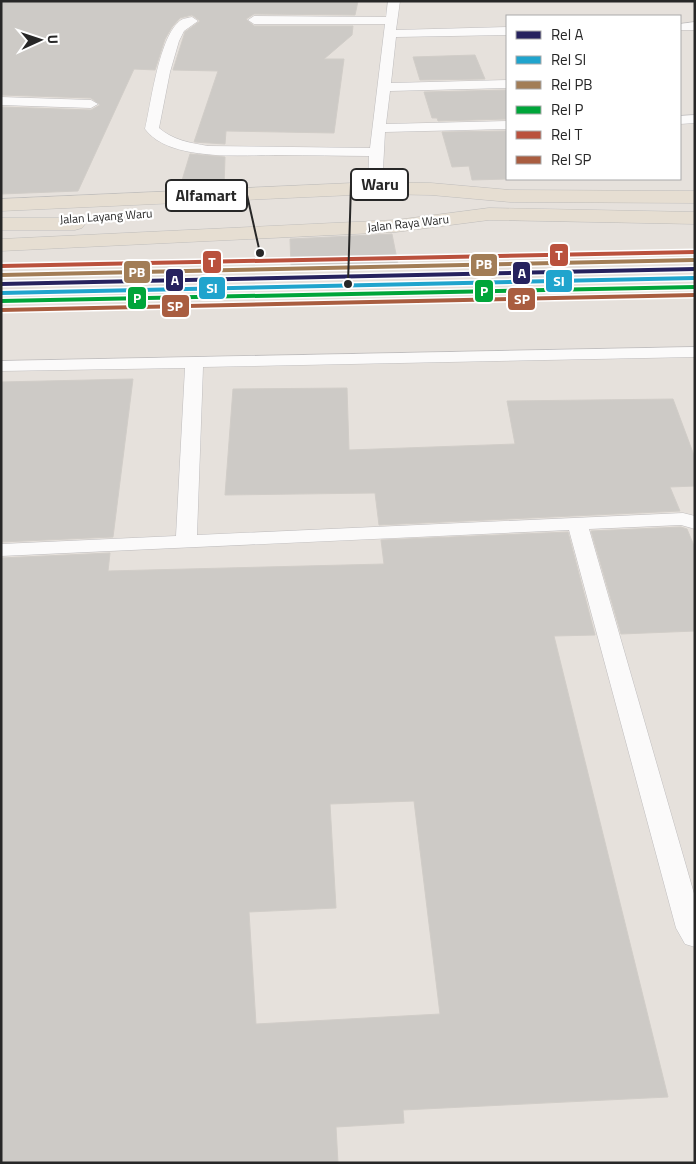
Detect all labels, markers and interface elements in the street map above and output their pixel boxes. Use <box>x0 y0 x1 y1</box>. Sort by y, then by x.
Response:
north arrow <box>15 15 65 65</box>
legend <box>506 15 681 180</box>
text: Rel A <box>551 23 583 46</box>
text: U <box>43 34 64 44</box>
text: Rel SI <box>551 48 586 71</box>
text: Rel PB <box>551 73 593 96</box>
text: Rel P <box>551 98 583 121</box>
text: Rel T <box>551 123 582 146</box>
text: Rel SP <box>551 148 592 171</box>
callout: Waru <box>351 169 408 200</box>
text: Waru <box>361 172 399 196</box>
callout: Alfamart <box>166 180 247 211</box>
text: Alfamart <box>175 183 237 207</box>
street label: Jalan Layang Waru <box>59 203 153 229</box>
street label: Jalan Raya Waru <box>366 209 450 237</box>
line badge: T <box>549 243 569 267</box>
text: T <box>555 244 563 265</box>
line badge: T <box>202 250 222 274</box>
text: T <box>208 251 216 272</box>
line badge: PB <box>470 253 498 277</box>
text: PB <box>476 253 492 274</box>
line badge: PB <box>123 260 151 284</box>
text: PB <box>129 261 145 282</box>
line badge: A <box>512 261 531 285</box>
text: A <box>518 262 527 283</box>
line badge: A <box>165 268 184 292</box>
text: A <box>171 269 180 290</box>
line badge: SI <box>545 269 573 293</box>
text: SI <box>553 270 565 291</box>
line badge: SI <box>198 276 226 300</box>
text: SI <box>206 277 218 298</box>
line badge: P <box>474 279 494 303</box>
text: P <box>480 280 488 301</box>
line badge: P <box>127 286 147 310</box>
text: P <box>133 287 141 308</box>
line badge: SP <box>507 287 536 311</box>
text: SP <box>514 288 530 309</box>
line badge: SP <box>161 294 190 318</box>
text: SP <box>167 295 183 316</box>

